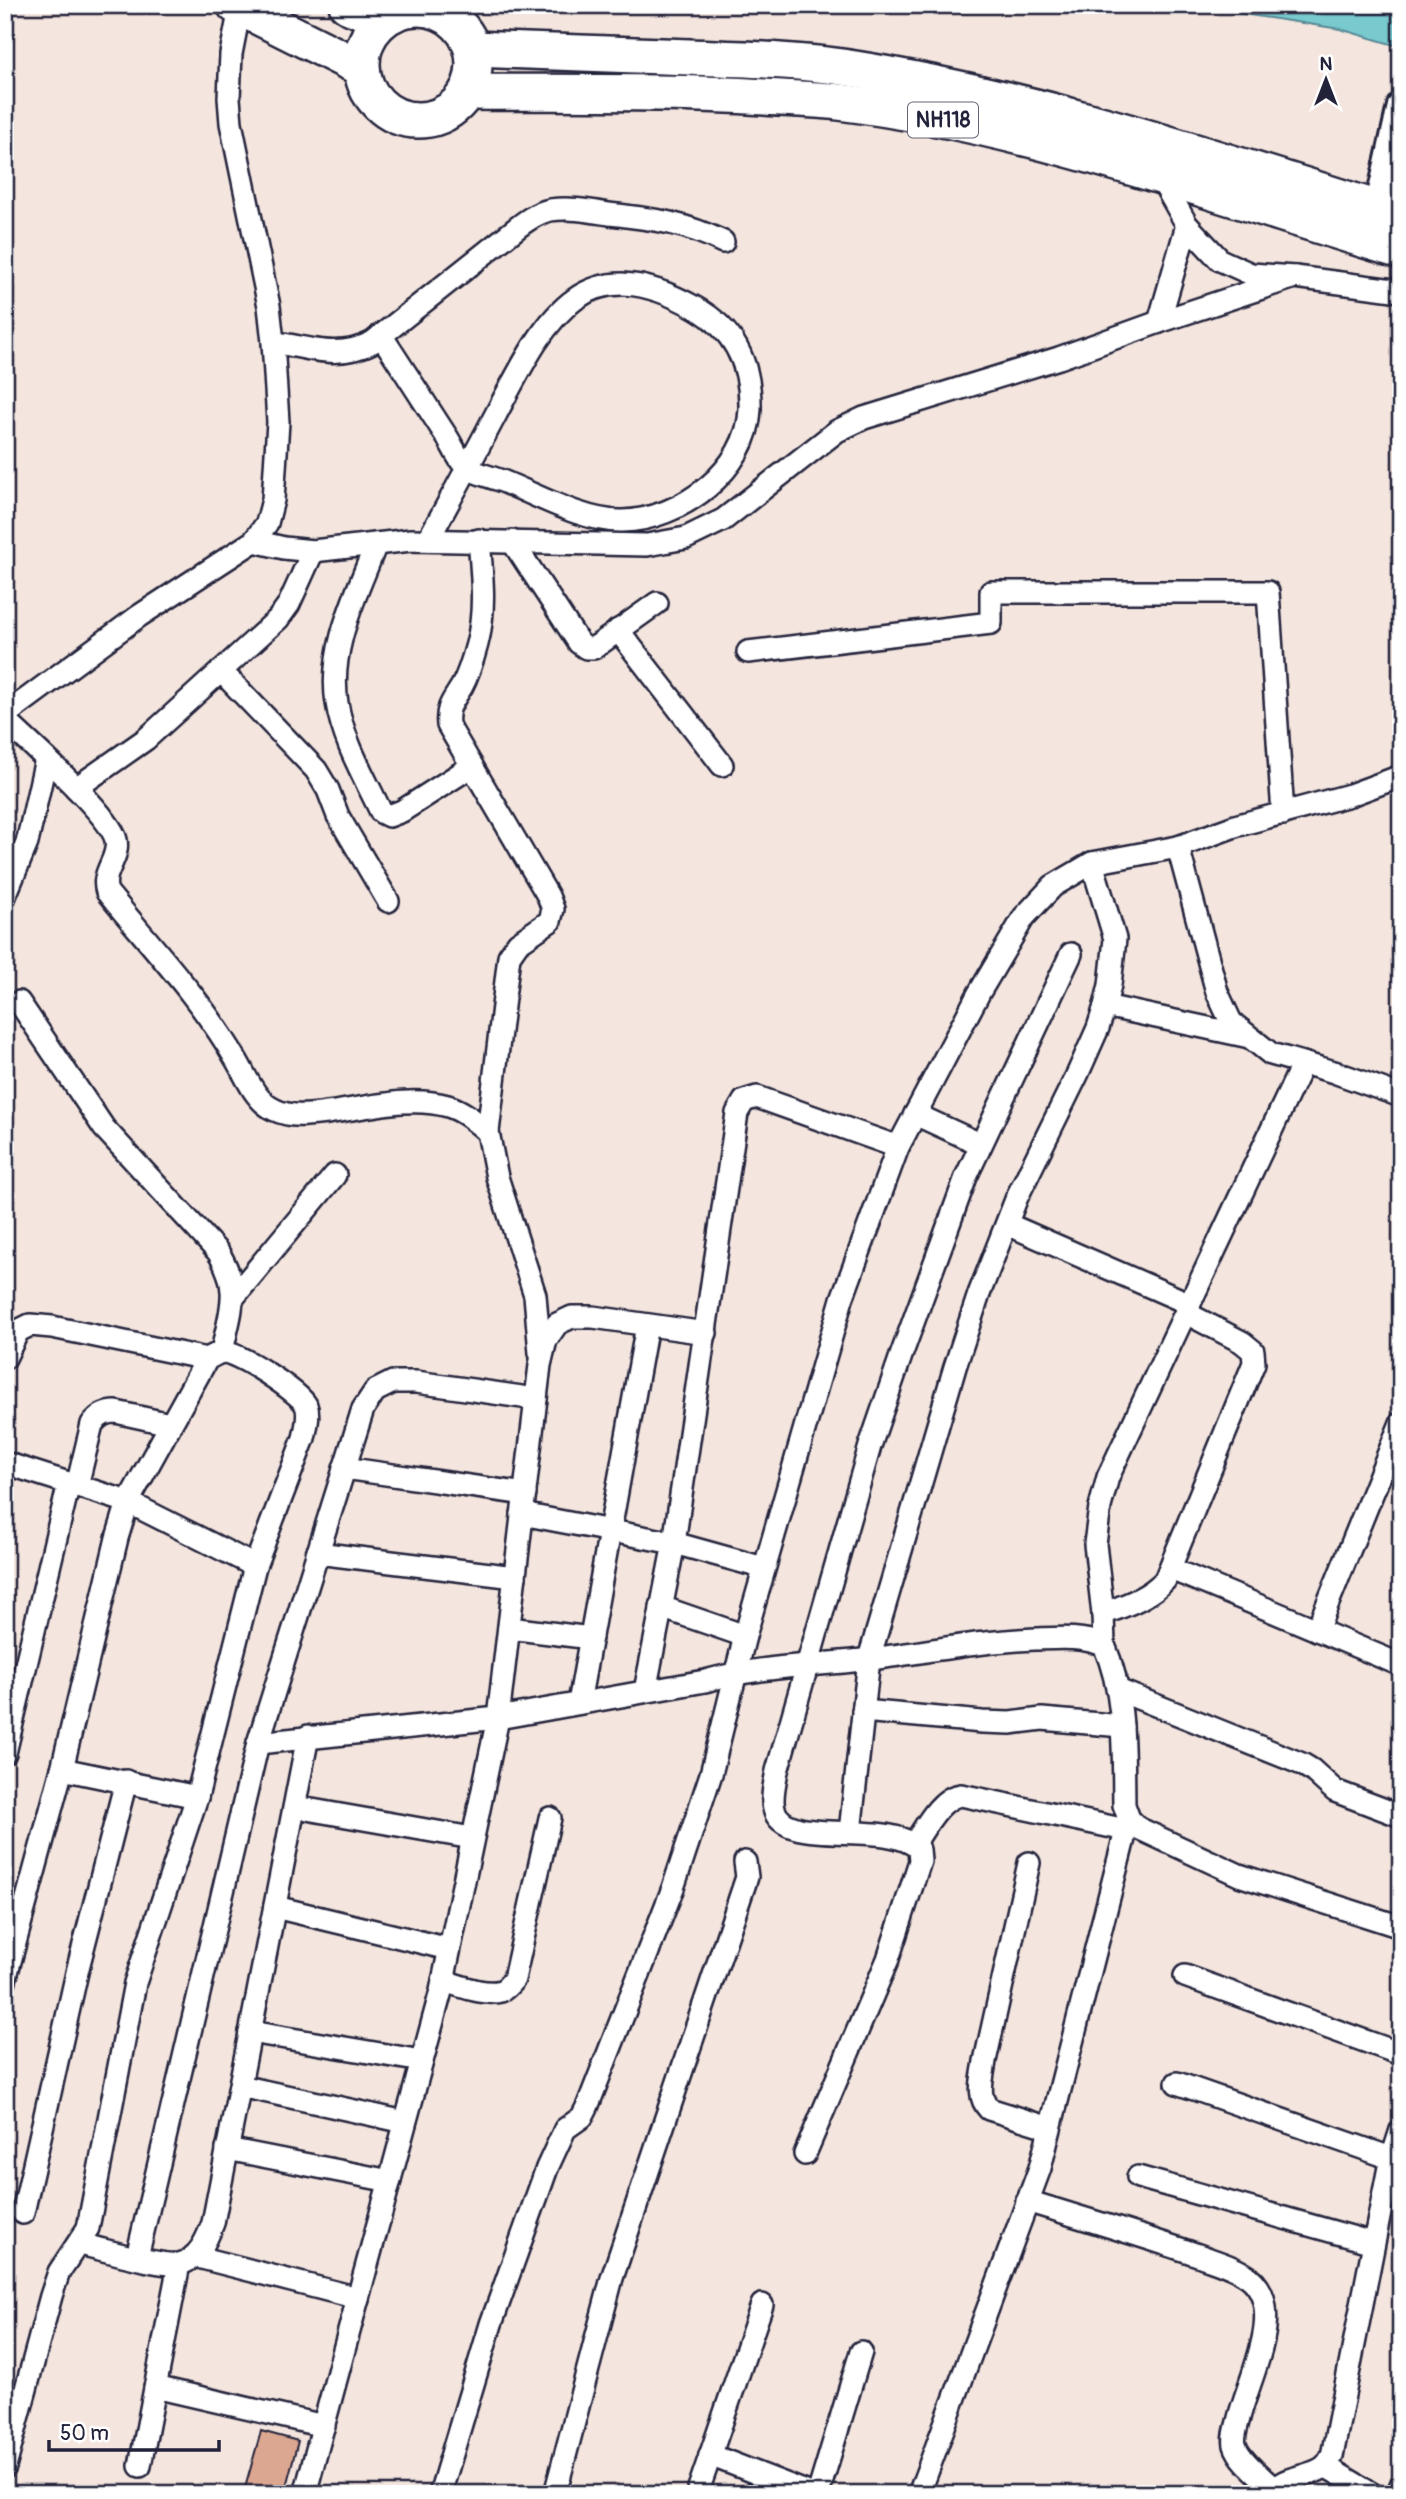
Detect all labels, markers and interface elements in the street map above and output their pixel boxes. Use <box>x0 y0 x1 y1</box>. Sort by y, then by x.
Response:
north arrow <box>1290 46 1360 116</box>
text: N <box>1320 52 1333 76</box>
road number: NH118 <box>908 102 978 138</box>
scale bar <box>49 2408 219 2452</box>
text: 50 m <box>60 2420 109 2447</box>

